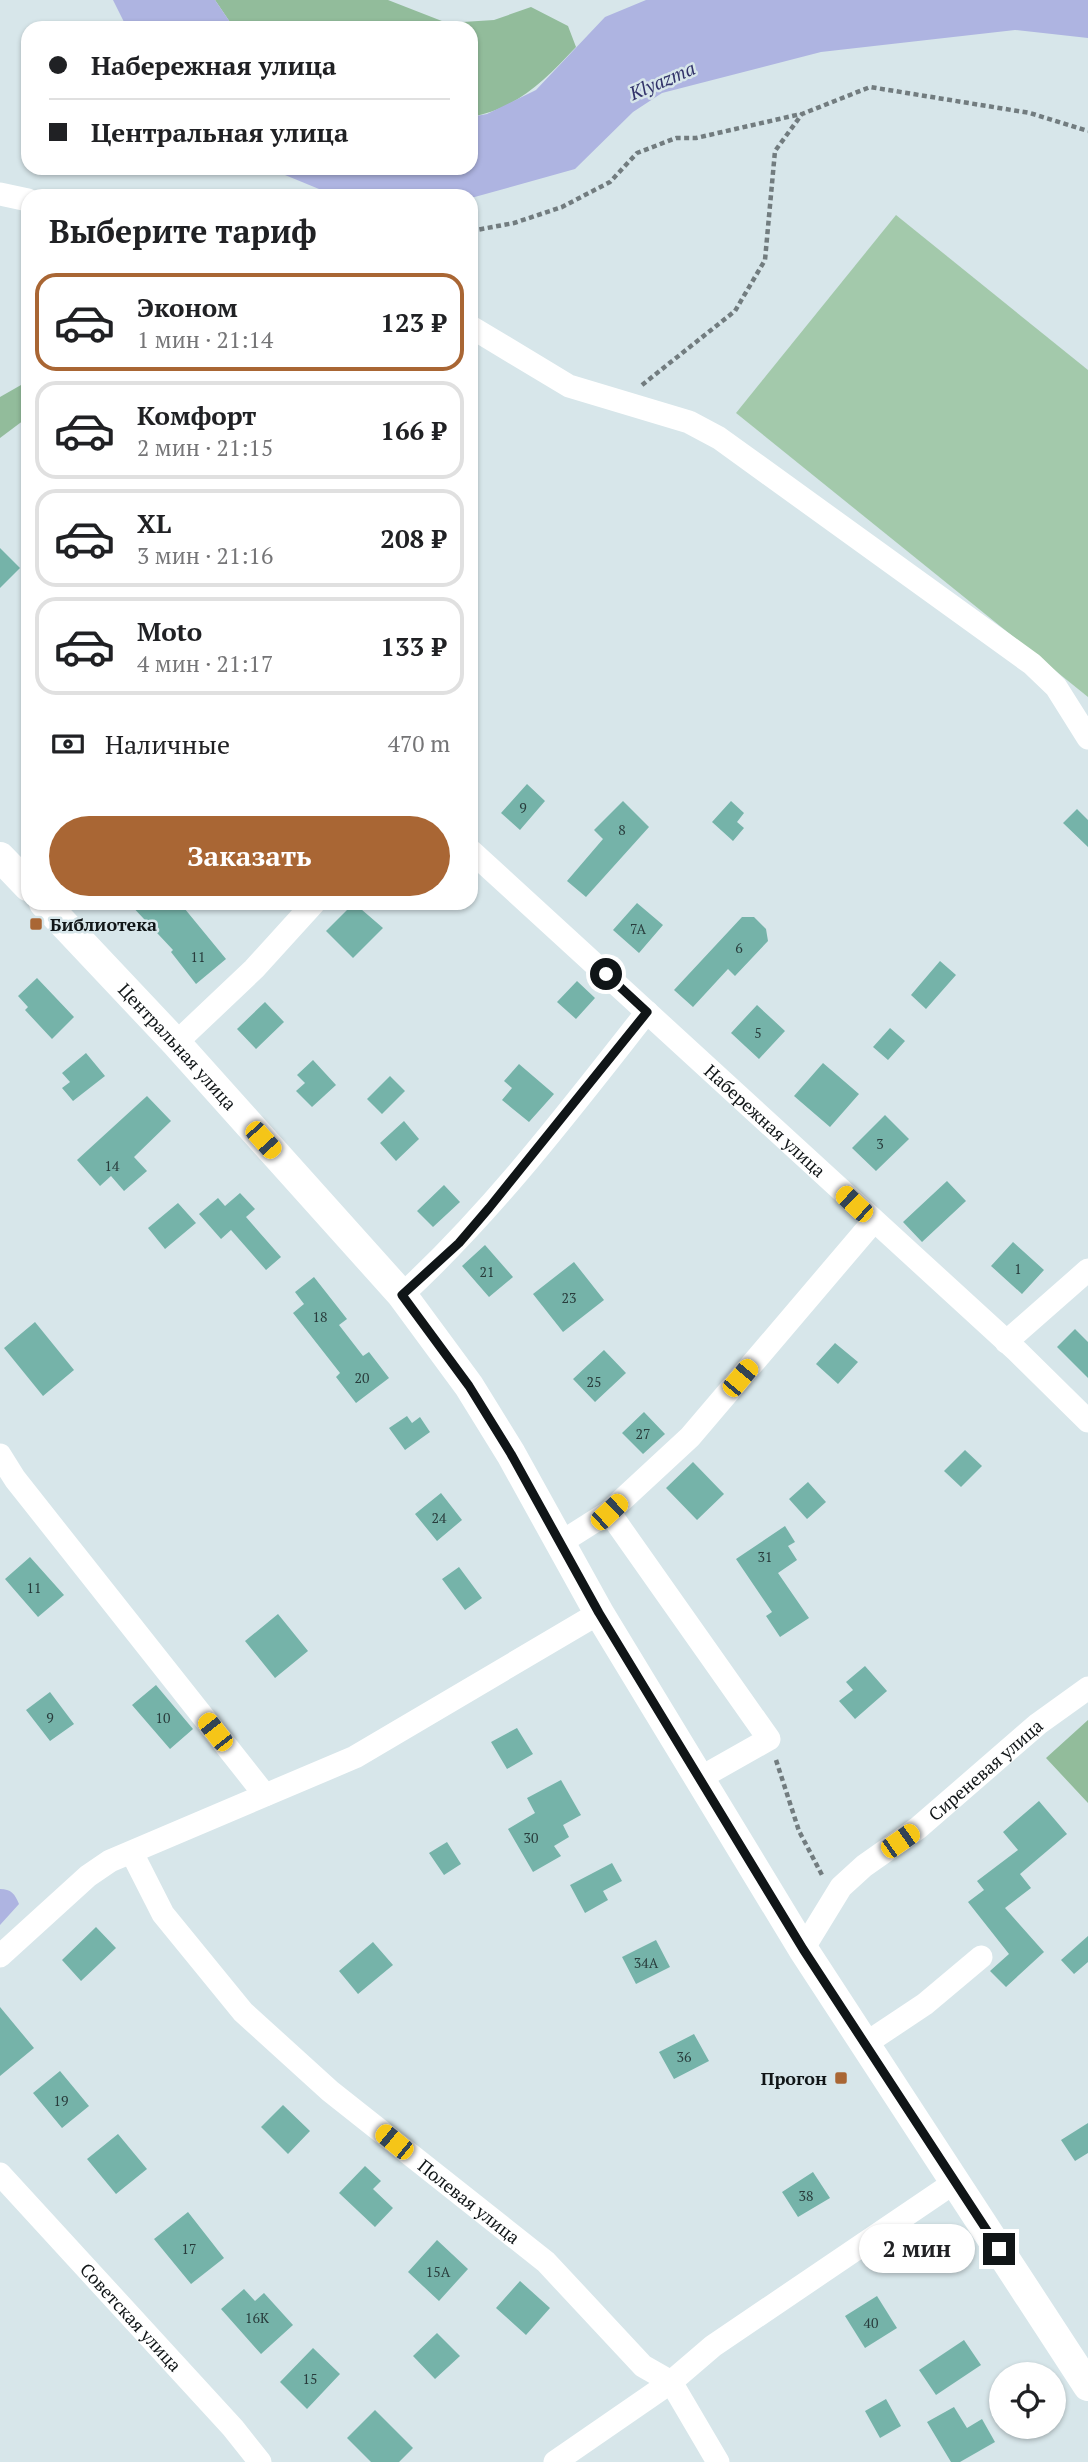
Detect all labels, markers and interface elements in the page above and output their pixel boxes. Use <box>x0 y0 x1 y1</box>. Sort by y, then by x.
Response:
text: Набережная улица <box>91 48 337 82</box>
water label: Klyazma <box>624 55 699 105</box>
text: Центральная улица <box>91 115 348 149</box>
text: Выберите тариф <box>49 210 317 252</box>
text: Эконом <box>137 290 238 324</box>
icon: car <box>53 291 116 354</box>
text: 123 ₽ <box>380 305 446 339</box>
text: 1 мин · 21:14 <box>137 324 273 355</box>
text: Комфорт <box>137 398 256 432</box>
icon: car <box>53 399 116 462</box>
text: 166 ₽ <box>380 413 446 447</box>
text: 2 мин · 21:15 <box>137 432 273 463</box>
text: XL <box>137 506 171 540</box>
icon: car <box>53 507 116 570</box>
text: 208 ₽ <box>380 521 446 555</box>
text: 3 мин · 21:16 <box>137 540 273 571</box>
text: Moto <box>137 614 202 648</box>
icon: car <box>53 615 116 678</box>
text: 133 ₽ <box>380 629 446 663</box>
text: 4 мин · 21:17 <box>137 648 273 679</box>
icon: cash <box>49 725 87 763</box>
text: Наличные <box>105 727 230 761</box>
text: 470 m <box>388 728 450 759</box>
house number: 9 <box>519 798 527 817</box>
button: Заказать <box>49 816 450 896</box>
house number: 8 <box>618 820 626 839</box>
place label: Библиотека <box>50 912 157 936</box>
marker: Библиотека <box>28 916 44 932</box>
house number: 7А <box>630 919 646 938</box>
house number: 6 <box>735 938 743 957</box>
house number: 11 <box>191 947 205 966</box>
route start <box>590 958 622 990</box>
street label: Центральная улица <box>113 978 242 1115</box>
house number: 5 <box>754 1023 762 1042</box>
street label: Набережная улица <box>699 1059 831 1182</box>
car <box>242 1117 285 1163</box>
house number: 3 <box>876 1134 884 1153</box>
house number: 14 <box>105 1156 120 1175</box>
car <box>832 1182 877 1226</box>
house number: 1 <box>1014 1259 1022 1278</box>
house number: 21 <box>480 1262 494 1281</box>
house number: 23 <box>562 1288 576 1307</box>
house number: 18 <box>313 1307 327 1326</box>
car <box>719 1355 762 1401</box>
house number: 20 <box>355 1368 369 1387</box>
house number: 25 <box>587 1372 601 1391</box>
house number: 27 <box>636 1424 650 1443</box>
car <box>587 1490 632 1534</box>
house number: 24 <box>432 1508 447 1527</box>
house number: 31 <box>758 1547 772 1566</box>
house number: 11 <box>27 1578 41 1597</box>
house number: 9 <box>46 1708 54 1727</box>
house number: 10 <box>156 1708 170 1727</box>
car <box>194 1709 237 1755</box>
street label: Сиреневая улица <box>923 1713 1048 1826</box>
car <box>877 1820 924 1862</box>
house number: 30 <box>524 1828 538 1847</box>
house number: 34А <box>634 1953 659 1972</box>
house number: 36 <box>677 2047 692 2066</box>
place label: Прогон <box>761 2066 827 2090</box>
marker: Прогон <box>833 2070 849 2086</box>
house number: 19 <box>54 2091 68 2110</box>
car <box>372 2121 417 2163</box>
street label: Полевая улица <box>413 2153 525 2249</box>
house number: 38 <box>799 2186 813 2205</box>
callout: 2 мин <box>859 2224 974 2274</box>
text: 2 мин <box>883 2233 951 2264</box>
route end <box>983 2233 1015 2265</box>
house number: 17 <box>182 2239 196 2258</box>
street label: Советская улица <box>75 2257 187 2376</box>
house number: 15А <box>426 2262 451 2281</box>
house number: 16К <box>245 2308 270 2327</box>
house number: 40 <box>864 2313 878 2332</box>
map controls <box>989 2362 1066 2439</box>
button: locate <box>989 2362 1066 2439</box>
house number: 15 <box>303 2369 317 2388</box>

